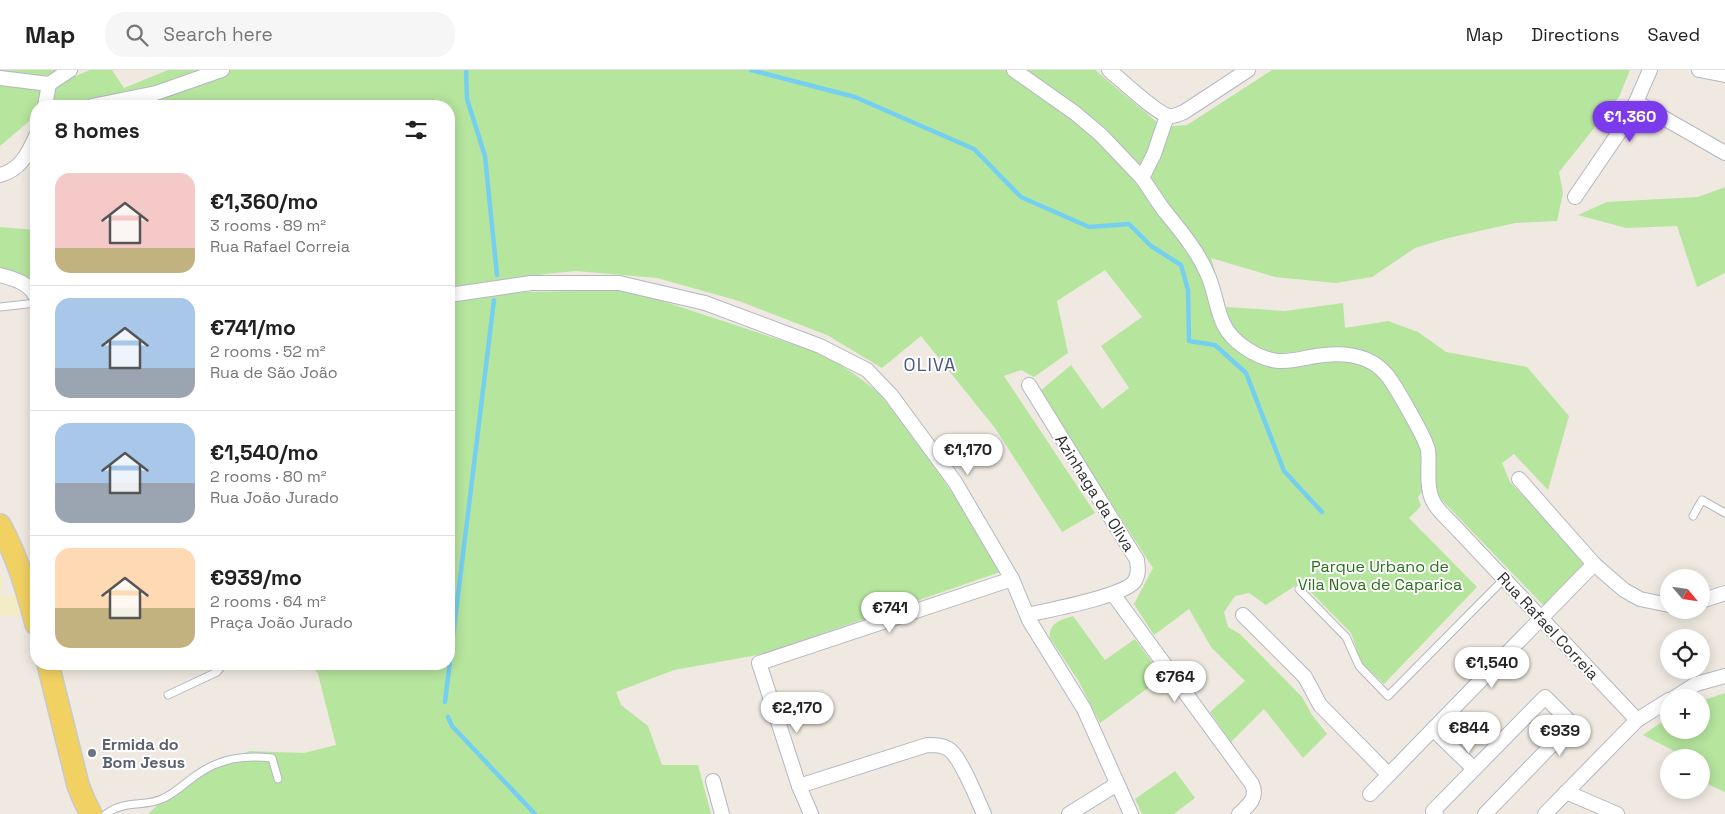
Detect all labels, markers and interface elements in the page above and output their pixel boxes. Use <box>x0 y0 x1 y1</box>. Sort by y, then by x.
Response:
search box <box>105 12 455 57</box>
text: Map <box>25 19 75 50</box>
icon: search <box>123 21 151 49</box>
text: Search here <box>163 22 273 47</box>
text: Map <box>1466 23 1503 46</box>
text: Directions <box>1531 23 1620 46</box>
text: Saved <box>1648 23 1700 46</box>
pin: €1,360 <box>1589 100 1671 143</box>
text: €1,360 <box>1604 106 1656 127</box>
icon: filters <box>402 116 430 144</box>
text: 8 homes <box>55 117 140 144</box>
text: €1,360/mo <box>210 188 318 215</box>
icon: home <box>95 193 155 253</box>
text: 3 rooms · 89 m² <box>210 215 326 236</box>
text: Rua Rafael Correia <box>210 236 350 257</box>
text: €741/mo <box>210 314 296 341</box>
icon: home <box>95 318 155 378</box>
text: 2 rooms · 52 m² <box>210 341 326 362</box>
district label: OLIVA <box>904 353 956 376</box>
text: Rua de São João <box>210 362 338 383</box>
street label: Azinhaga da Oliva <box>1051 431 1139 555</box>
pin: €1,170 <box>927 434 1009 476</box>
text: €1,540/mo <box>210 439 318 466</box>
text: €1,170 <box>944 439 992 460</box>
icon: home <box>95 443 155 503</box>
text: 2 rooms · 80 m² <box>210 466 327 487</box>
text: Rua João Jurado <box>210 487 339 508</box>
park label: Parque Urbano de Vila Nova de Caparica <box>1298 556 1462 595</box>
text: €939/mo <box>210 564 302 591</box>
icon: home <box>95 568 155 628</box>
street label: Rua Rafael Correia <box>1493 568 1603 684</box>
north arrow <box>1660 569 1710 619</box>
map controls <box>1660 569 1710 799</box>
text: 2 rooms · 64 m² <box>210 591 326 612</box>
pin: €741 <box>860 592 920 634</box>
text: €741 <box>872 597 908 618</box>
text: Praça João Jurado <box>210 612 353 633</box>
button: locate <box>1660 629 1710 679</box>
pin: €1,540 <box>1451 646 1533 689</box>
text: €1,540 <box>1466 652 1518 673</box>
pin: €764 <box>1145 660 1205 703</box>
text: €764 <box>1155 666 1195 687</box>
button: + <box>1660 689 1710 739</box>
pin: €2,170 <box>756 692 838 734</box>
text: €2,170 <box>772 697 822 718</box>
pin: €844 <box>1439 712 1499 754</box>
pin: €939 <box>1530 714 1590 757</box>
text: €844 <box>1449 717 1489 738</box>
text: €939 <box>1540 720 1580 741</box>
place label: Ermida do Bom Jesus <box>102 734 185 773</box>
marker: Ermida do Bom Jesus <box>86 747 98 759</box>
button: − <box>1660 749 1710 799</box>

